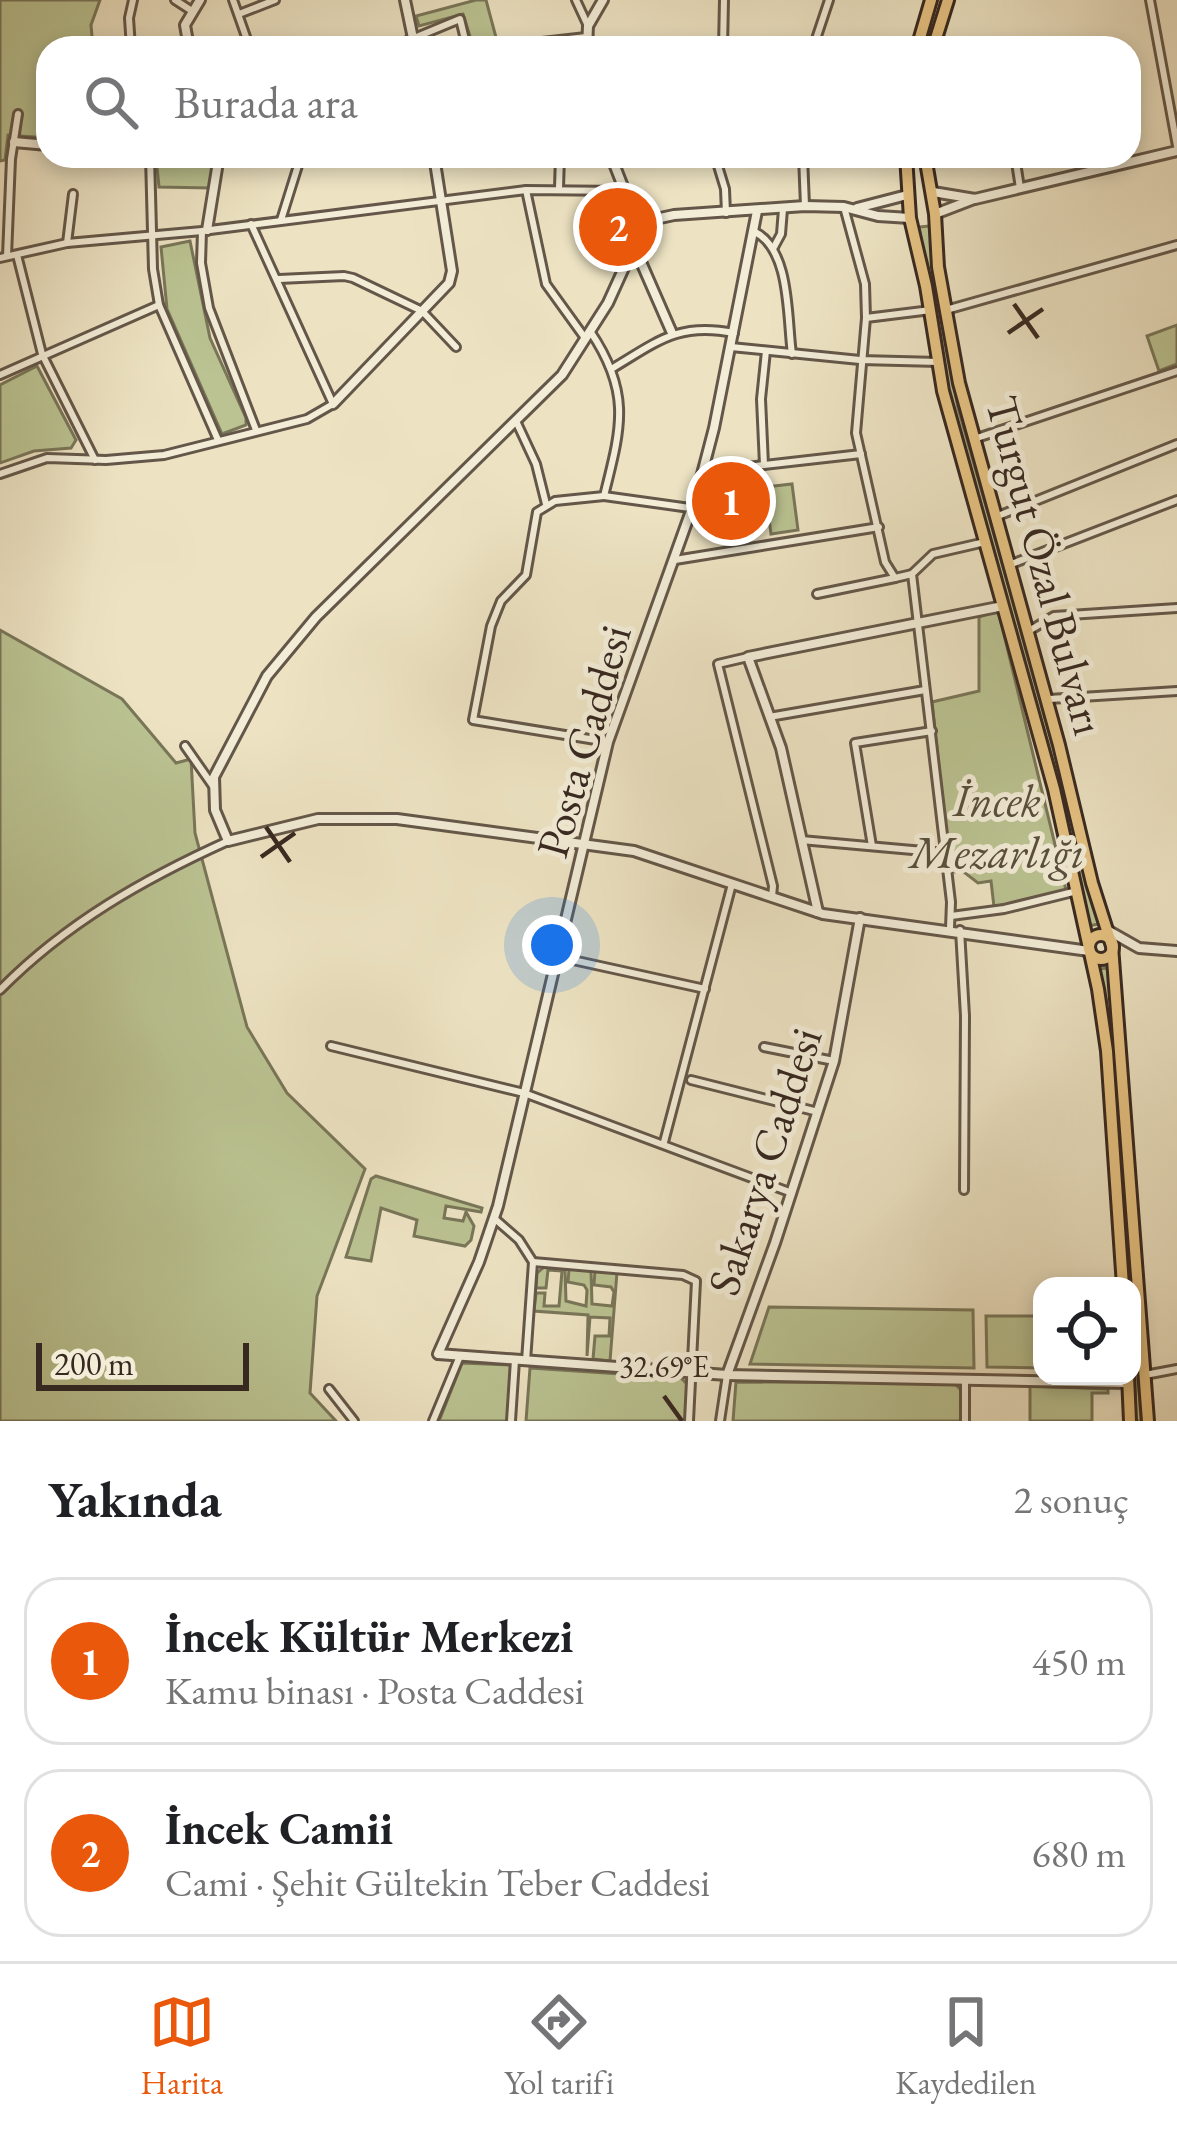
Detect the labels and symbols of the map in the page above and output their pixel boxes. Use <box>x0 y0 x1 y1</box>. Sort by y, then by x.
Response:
pin: 2 <box>579 182 657 272</box>
street label: Turgut Özal Bulvarı <box>973 389 1119 741</box>
pin: 1 <box>692 456 770 546</box>
street label: Posta Caddesi <box>522 618 644 864</box>
park label: İncek Mezarlığı <box>907 771 1084 881</box>
your location <box>522 915 582 975</box>
street label: Sakarya Caddesi <box>694 1020 834 1302</box>
scale bar <box>36 1337 249 1390</box>
text: 32.69°E <box>619 1347 709 1386</box>

